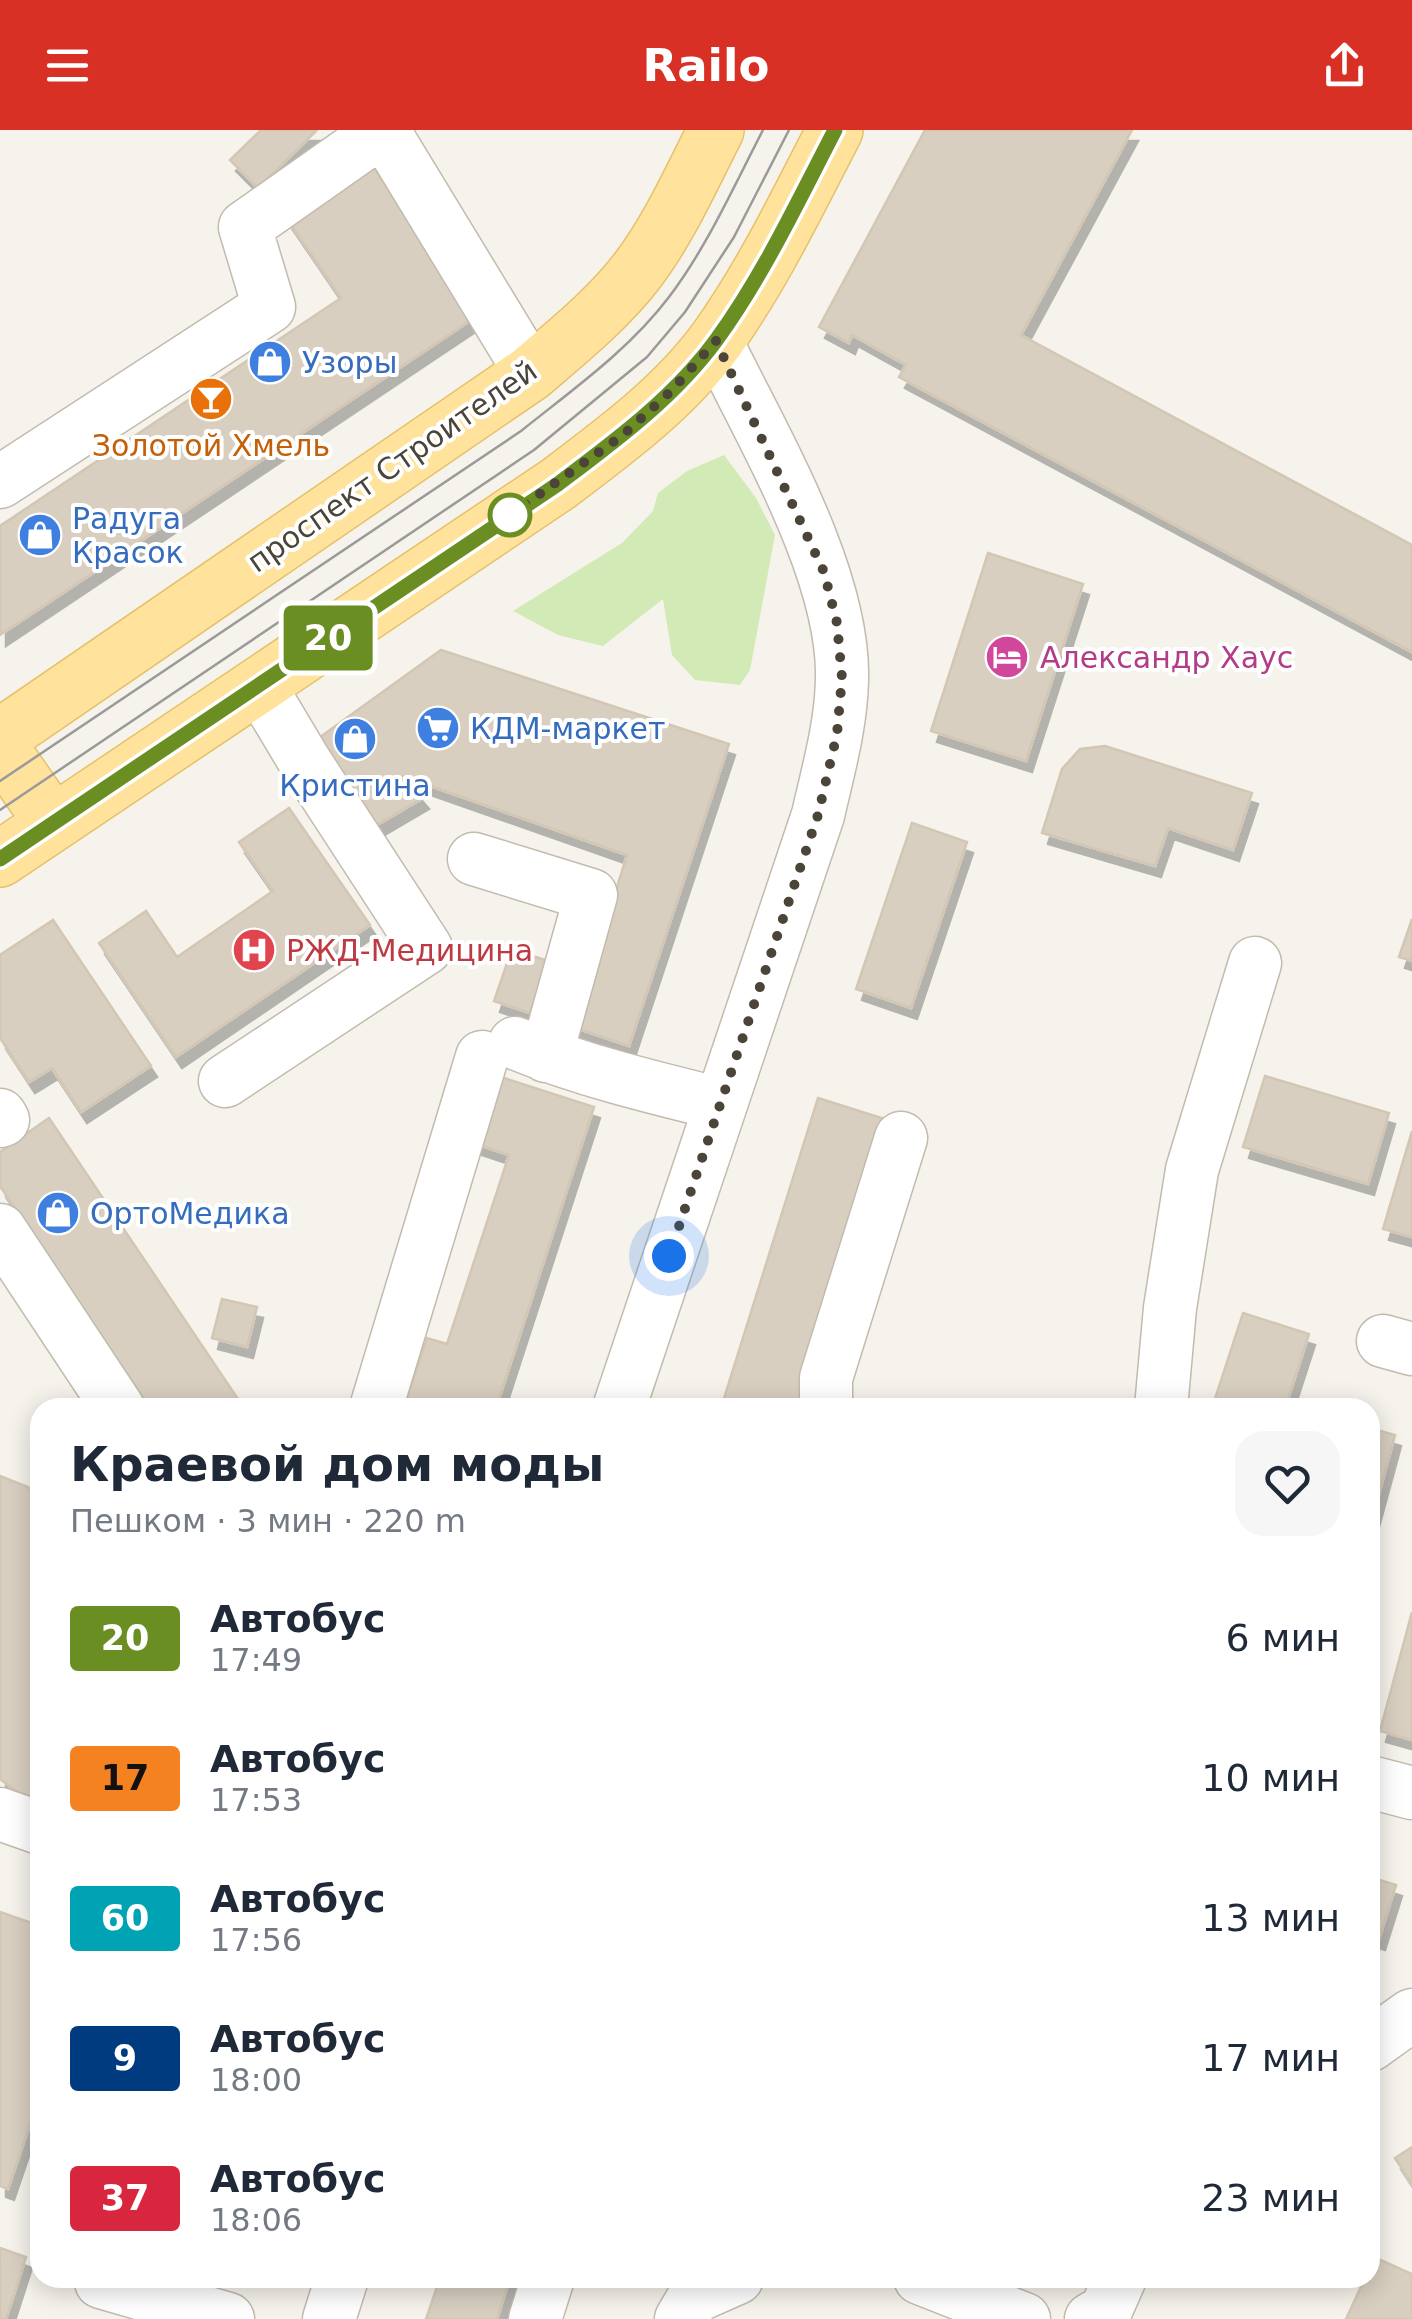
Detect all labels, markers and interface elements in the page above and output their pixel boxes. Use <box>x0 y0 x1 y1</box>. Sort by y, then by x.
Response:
icon: menu <box>40 38 95 93</box>
icon: share <box>1317 38 1372 93</box>
text: Railo <box>643 39 769 92</box>
shop icon: Узоры <box>247 339 293 385</box>
place label: Узоры <box>302 345 397 380</box>
street label: проспект Строителей <box>241 353 543 579</box>
bar icon: Золотой Хмель <box>188 376 234 422</box>
place label: Золотой Хмель <box>92 428 330 463</box>
unlabelled marker <box>489 494 531 536</box>
place label: Радуга Красок <box>72 501 184 570</box>
shop icon: Радуга Красок <box>17 512 63 558</box>
line badge: 20 <box>283 606 373 670</box>
text: 20 <box>304 618 352 658</box>
hotel icon: Александр Хаус <box>984 634 1030 680</box>
place label: Александр Хаус <box>1040 640 1293 675</box>
supermarket icon: КДМ-маркет <box>415 705 461 751</box>
place label: КДМ-маркет <box>470 711 666 746</box>
shop icon: Кристина <box>332 716 378 762</box>
place label: Кристина <box>279 768 431 803</box>
hospital icon: РЖД-Медицина <box>231 927 277 973</box>
place label: РЖД-Медицина <box>286 933 533 968</box>
shop icon: ОртоМедика <box>35 1190 81 1236</box>
place label: ОртоМедика <box>90 1196 290 1231</box>
your location <box>644 1231 694 1281</box>
button: heart <box>1235 1431 1340 1536</box>
text: Краевой дом моды <box>70 1436 604 1492</box>
text: Пешком · 3 мин · 220 m <box>70 1502 466 1540</box>
text: Автобус <box>210 1597 385 1641</box>
text: 6 мин <box>1226 1616 1340 1660</box>
text: 20 <box>101 1618 149 1658</box>
text: 17:49 <box>210 1641 302 1679</box>
text: Автобус <box>210 1737 385 1781</box>
text: 10 мин <box>1201 1756 1340 1800</box>
text: 17 <box>101 1758 149 1798</box>
text: 17:53 <box>210 1781 302 1819</box>
text: Автобус <box>210 1877 385 1921</box>
text: 13 мин <box>1201 1896 1340 1940</box>
text: 60 <box>101 1898 149 1938</box>
text: 17:56 <box>210 1921 302 1959</box>
text: Автобус <box>210 2017 385 2061</box>
text: 17 мин <box>1201 2036 1340 2080</box>
text: 9 <box>113 2038 137 2078</box>
text: 18:00 <box>210 2061 302 2099</box>
text: Автобус <box>210 2157 385 2201</box>
text: 23 мин <box>1201 2176 1340 2220</box>
text: 37 <box>101 2178 149 2218</box>
text: 18:06 <box>210 2201 302 2239</box>

